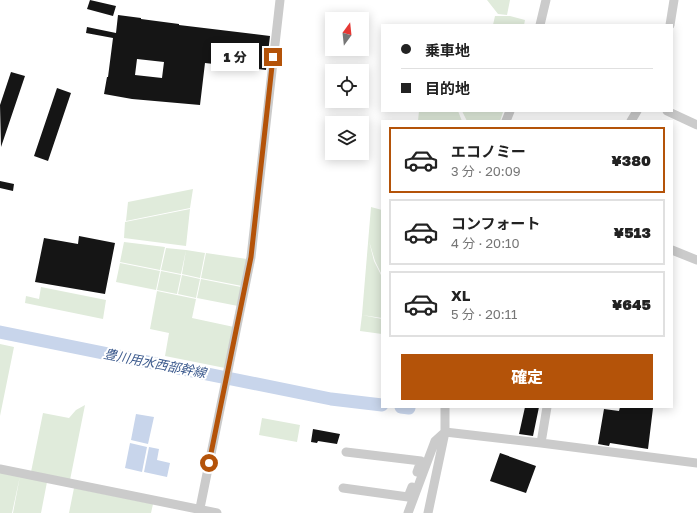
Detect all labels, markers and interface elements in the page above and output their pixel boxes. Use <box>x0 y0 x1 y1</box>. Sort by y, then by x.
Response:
north arrow <box>325 12 369 56</box>
map controls <box>325 12 369 160</box>
text: 乗車地 <box>425 41 470 59</box>
callout: 1 分 <box>211 43 259 71</box>
route end <box>264 48 282 66</box>
text: 1 分 <box>223 49 247 65</box>
button: locate <box>325 64 369 108</box>
text: 目的地 <box>425 79 470 97</box>
button: layers <box>325 116 369 160</box>
icon: car <box>403 142 439 178</box>
text: エコノミー <box>451 142 526 160</box>
text: ¥380 <box>611 151 651 169</box>
text: 3 分 · 20:09 <box>451 163 521 179</box>
icon: car <box>403 214 439 250</box>
text: コンフォート <box>451 214 541 232</box>
text: ¥513 <box>614 223 651 241</box>
text: 4 分 · 20:10 <box>451 235 519 251</box>
icon: car <box>403 286 439 322</box>
text: XL <box>451 286 470 304</box>
text: ¥645 <box>612 295 651 313</box>
text: 5 分 · 20:11 <box>451 306 517 322</box>
water label: 豊川用水西部幹線 <box>102 345 210 381</box>
button: 確定 <box>401 354 653 400</box>
route start <box>200 454 218 472</box>

